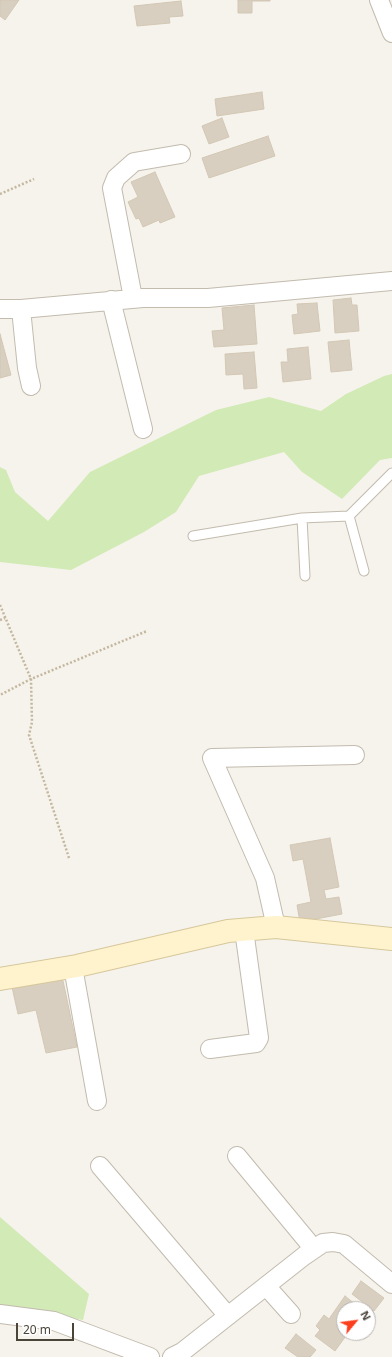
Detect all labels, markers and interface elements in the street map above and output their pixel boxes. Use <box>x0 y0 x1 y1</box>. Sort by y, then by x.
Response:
north arrow <box>336 1301 376 1341</box>
text: N <box>357 1308 375 1323</box>
scale bar <box>18 1315 76 1341</box>
text: 20 m <box>23 1321 51 1338</box>

